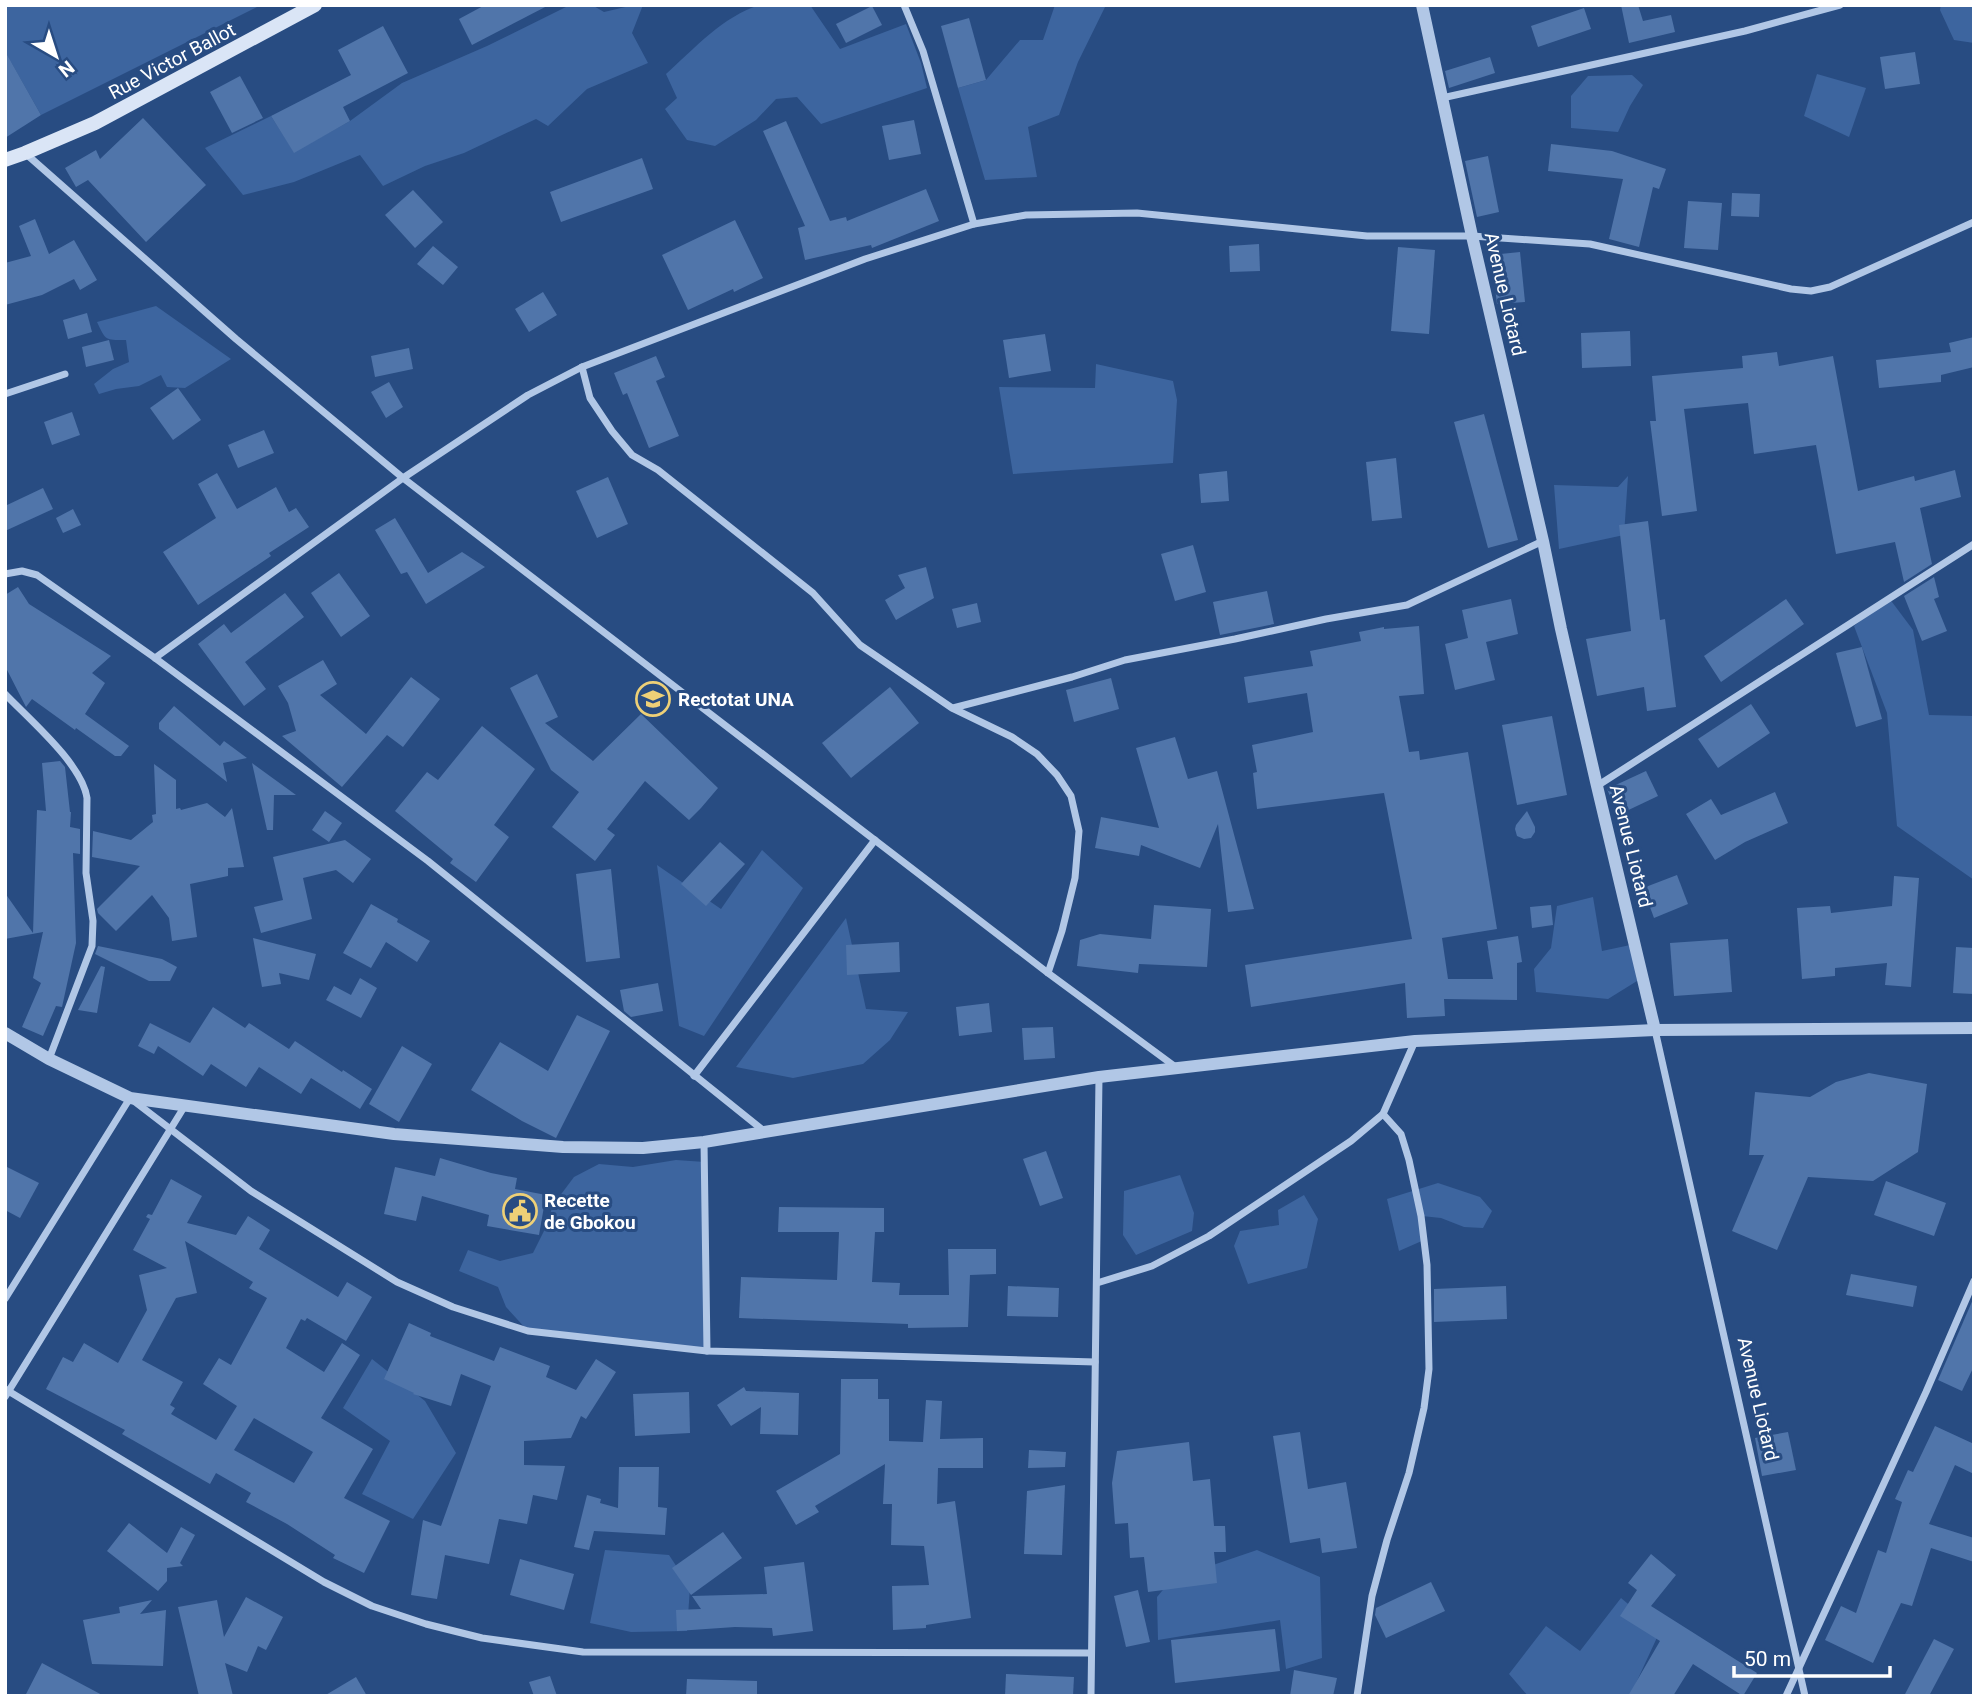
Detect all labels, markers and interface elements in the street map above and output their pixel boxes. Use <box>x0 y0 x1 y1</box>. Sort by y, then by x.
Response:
street label: Rue Victor Ballot <box>105 18 239 104</box>
north arrow <box>21 21 91 91</box>
text: N <box>54 56 79 82</box>
street label: Avenue Liotard <box>1480 230 1530 358</box>
school or university icon: Rectotat UNA <box>634 680 672 718</box>
place label: Rectotat UNA <box>678 688 794 711</box>
street label: Avenue Liotard <box>1605 782 1657 910</box>
place label: Recette de Gbokou <box>544 1189 636 1234</box>
public building icon: Recette de Gbokou <box>501 1192 539 1230</box>
street label: Avenue Liotard <box>1733 1335 1783 1463</box>
scale bar <box>1734 1634 1890 1678</box>
text: 50 m <box>1744 1647 1791 1671</box>

